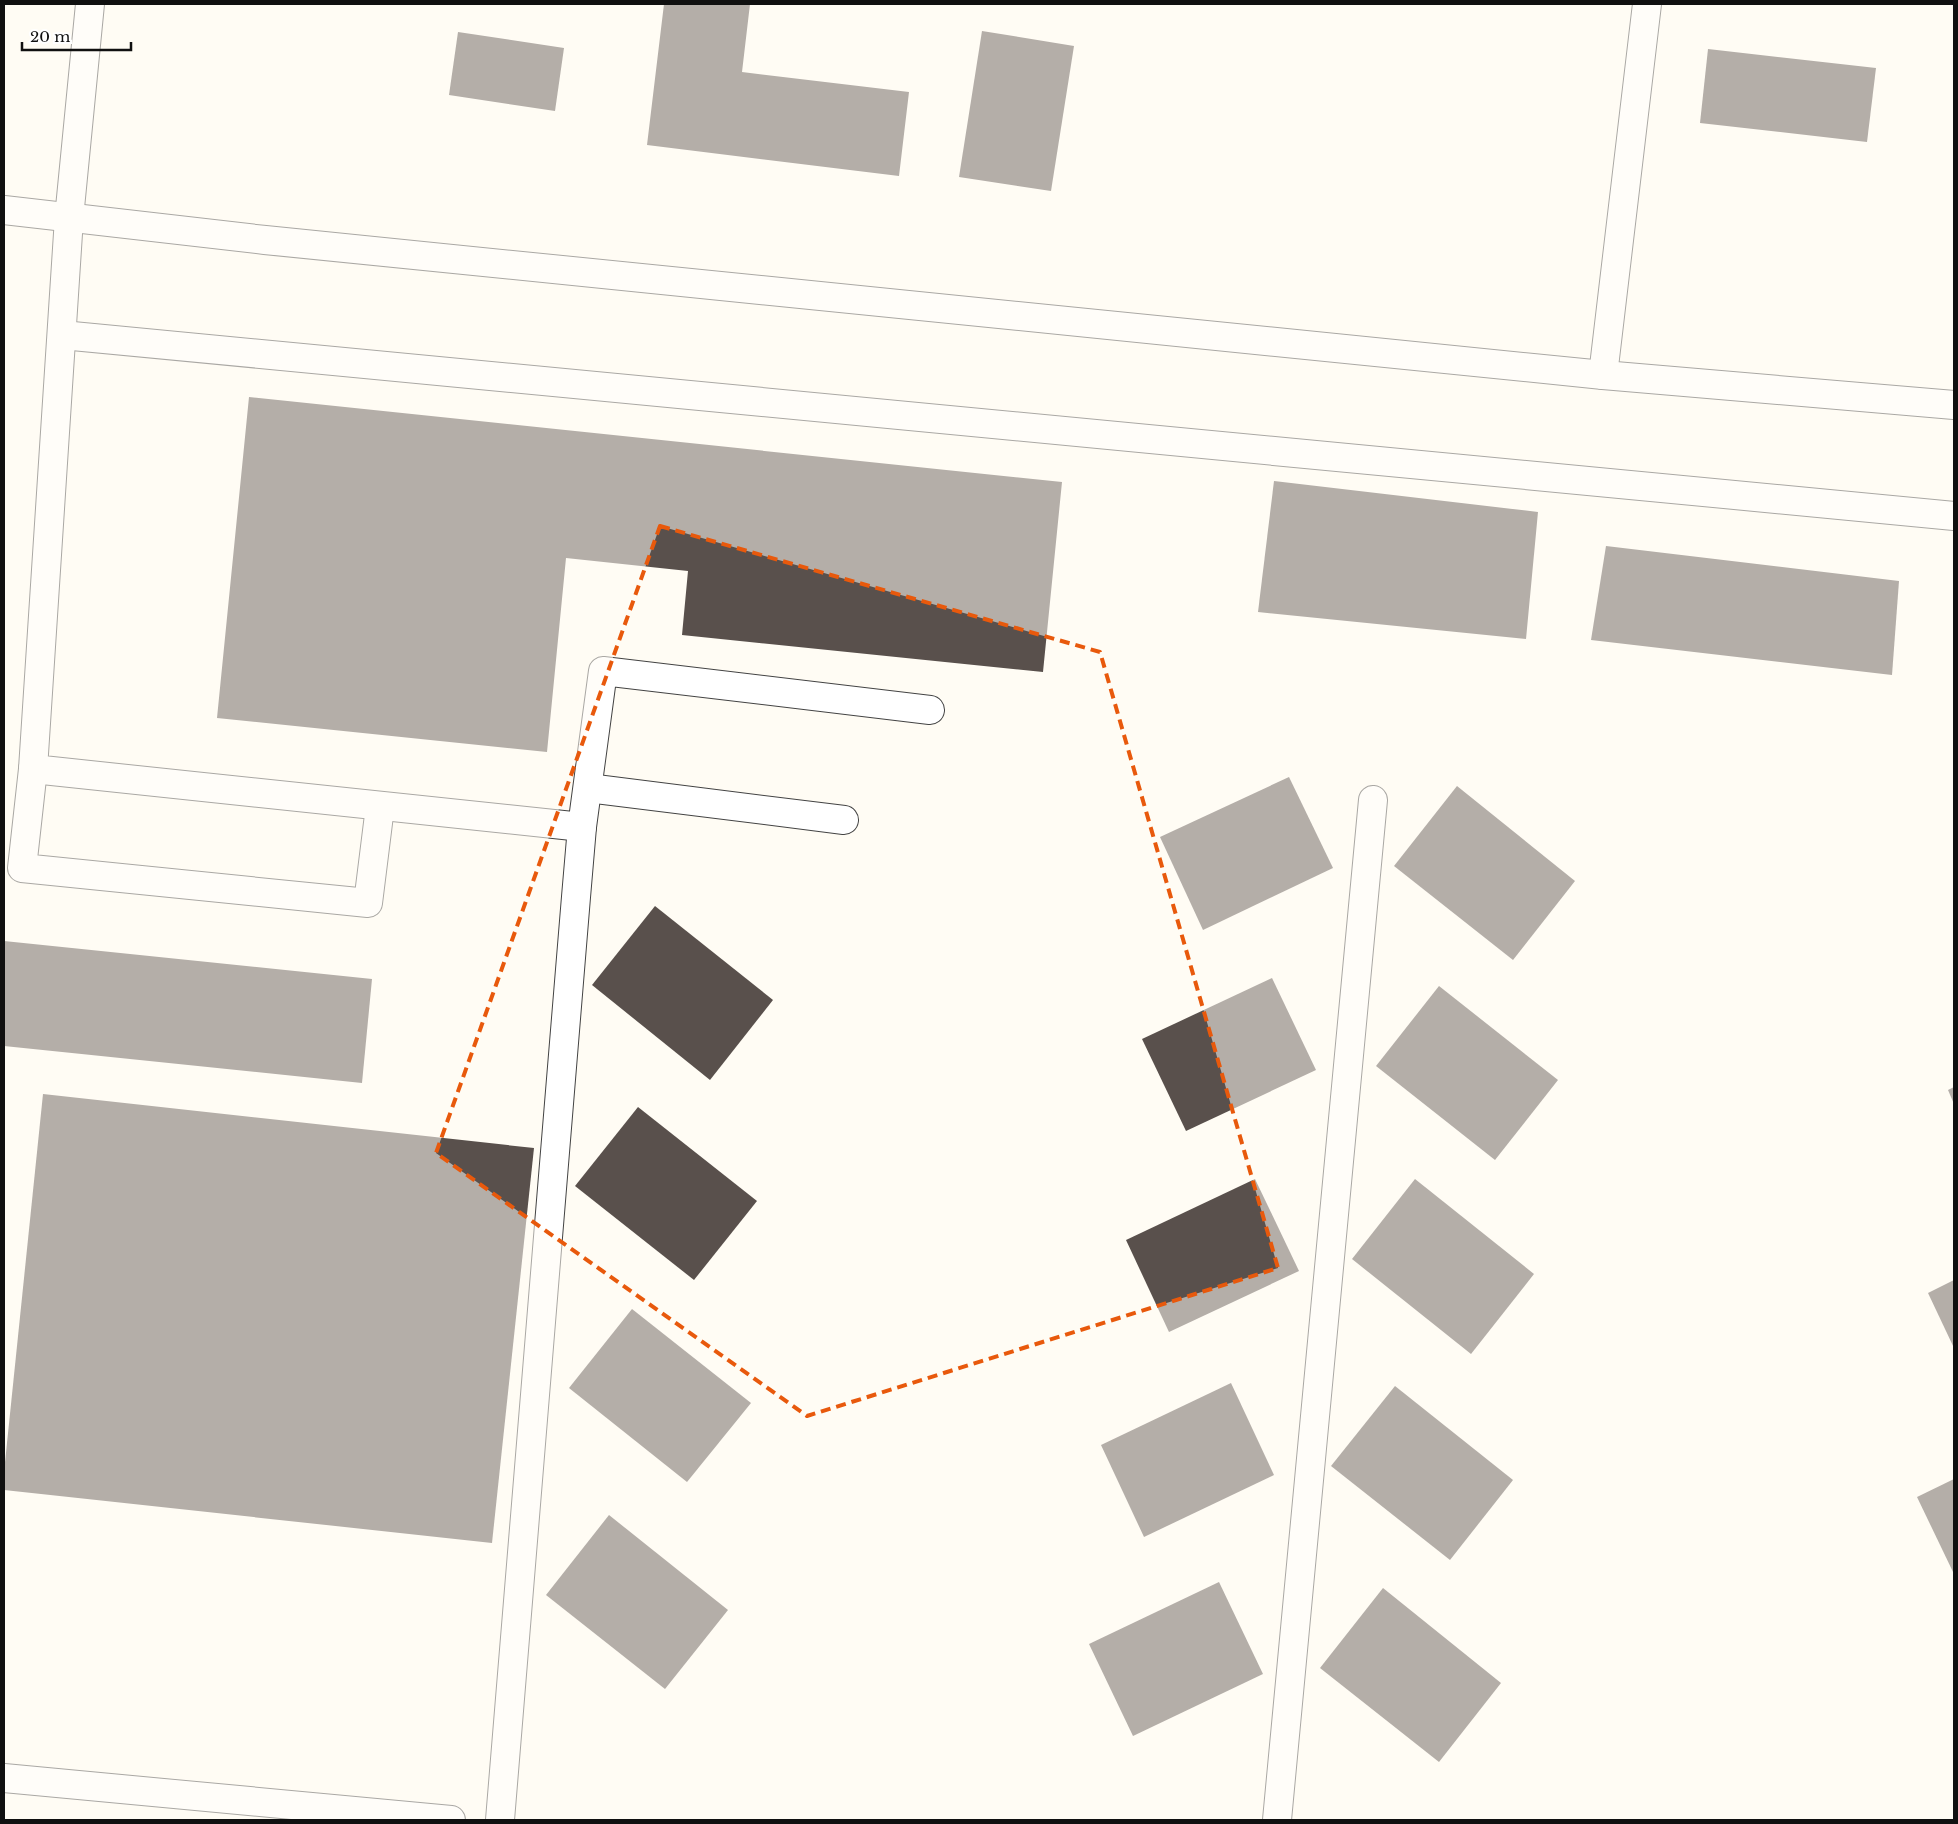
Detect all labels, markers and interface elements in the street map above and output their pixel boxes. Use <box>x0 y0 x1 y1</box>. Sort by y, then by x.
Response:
scale bar <box>22 20 131 52</box>
text: 20 m <box>30 27 70 46</box>

